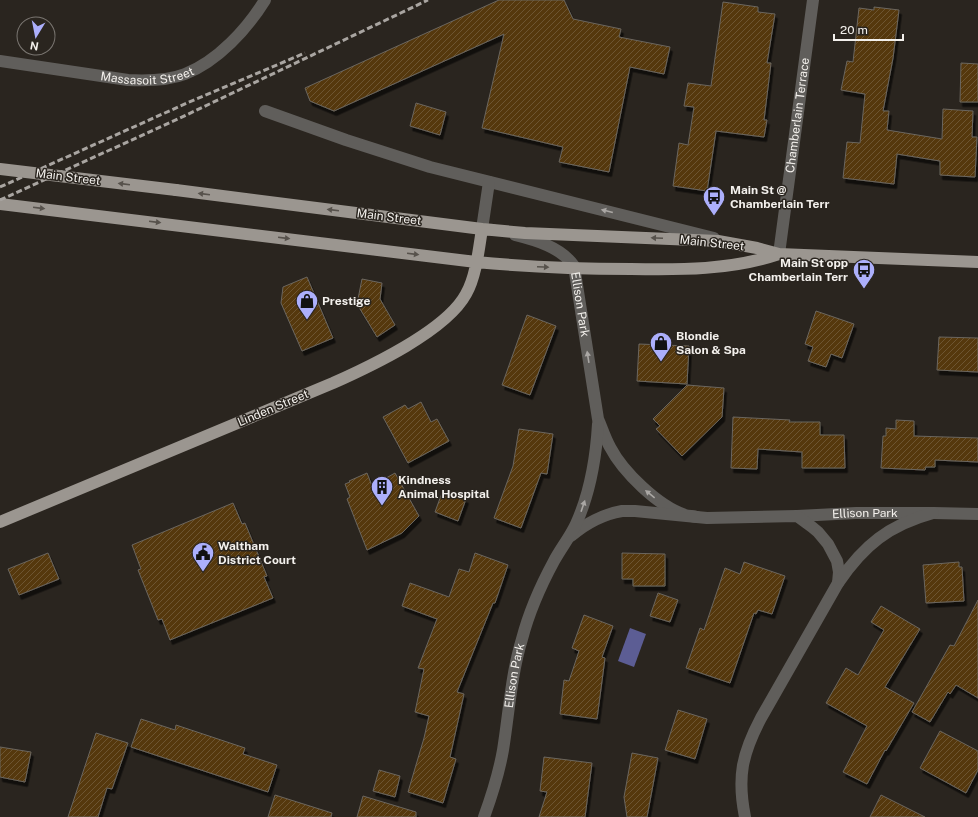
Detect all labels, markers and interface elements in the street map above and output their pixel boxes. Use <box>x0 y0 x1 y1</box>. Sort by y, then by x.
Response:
north arrow <box>16 16 56 56</box>
scale bar <box>834 16 903 42</box>
text: 20 m <box>840 23 868 37</box>
text: N <box>29 39 40 53</box>
street label: Chamberlain Terrace <box>783 57 812 174</box>
street label: Massasoit Street <box>100 64 197 87</box>
street label: Main Street <box>35 166 102 188</box>
one-way arrow <box>118 181 130 187</box>
place label: Main St @ Chamberlain Terr <box>730 183 829 211</box>
bus stop icon: Main St @ Chamberlain Terr <box>701 184 727 217</box>
one-way arrow <box>198 190 210 197</box>
one-way arrow <box>33 205 45 212</box>
street label: Main Street <box>356 206 423 228</box>
one-way arrow <box>327 207 339 213</box>
one-way arrow <box>601 208 613 214</box>
one-way arrow <box>149 219 161 225</box>
street label: Main Street <box>679 233 745 253</box>
one-way arrow <box>278 235 290 241</box>
one-way arrow <box>651 235 663 242</box>
one-way arrow <box>407 251 419 257</box>
place label: Main St opp Chamberlain Terr <box>749 256 848 284</box>
bus stop icon: Main St opp Chamberlain Terr <box>851 257 877 290</box>
one-way arrow <box>537 263 549 270</box>
street label: Ellison Park <box>568 271 592 338</box>
shop icon: Prestige <box>294 288 320 321</box>
place label: Prestige <box>322 294 370 308</box>
place label: Blondie Salon & Spa <box>676 329 746 357</box>
shop icon: Blondie Salon & Spa <box>648 330 674 363</box>
one-way arrow <box>585 351 591 363</box>
street label: Linden Street <box>235 387 311 429</box>
place label: Kindness Animal Hospital <box>398 473 490 501</box>
building icon: Kindness Animal Hospital <box>369 474 395 507</box>
one-way arrow <box>645 490 656 498</box>
one-way arrow <box>580 500 586 512</box>
street label: Ellison Park <box>832 506 898 521</box>
place label: Waltham District Court <box>218 539 296 567</box>
public building icon: Waltham District Court <box>190 540 216 573</box>
street label: Ellison Park <box>502 641 527 709</box>

